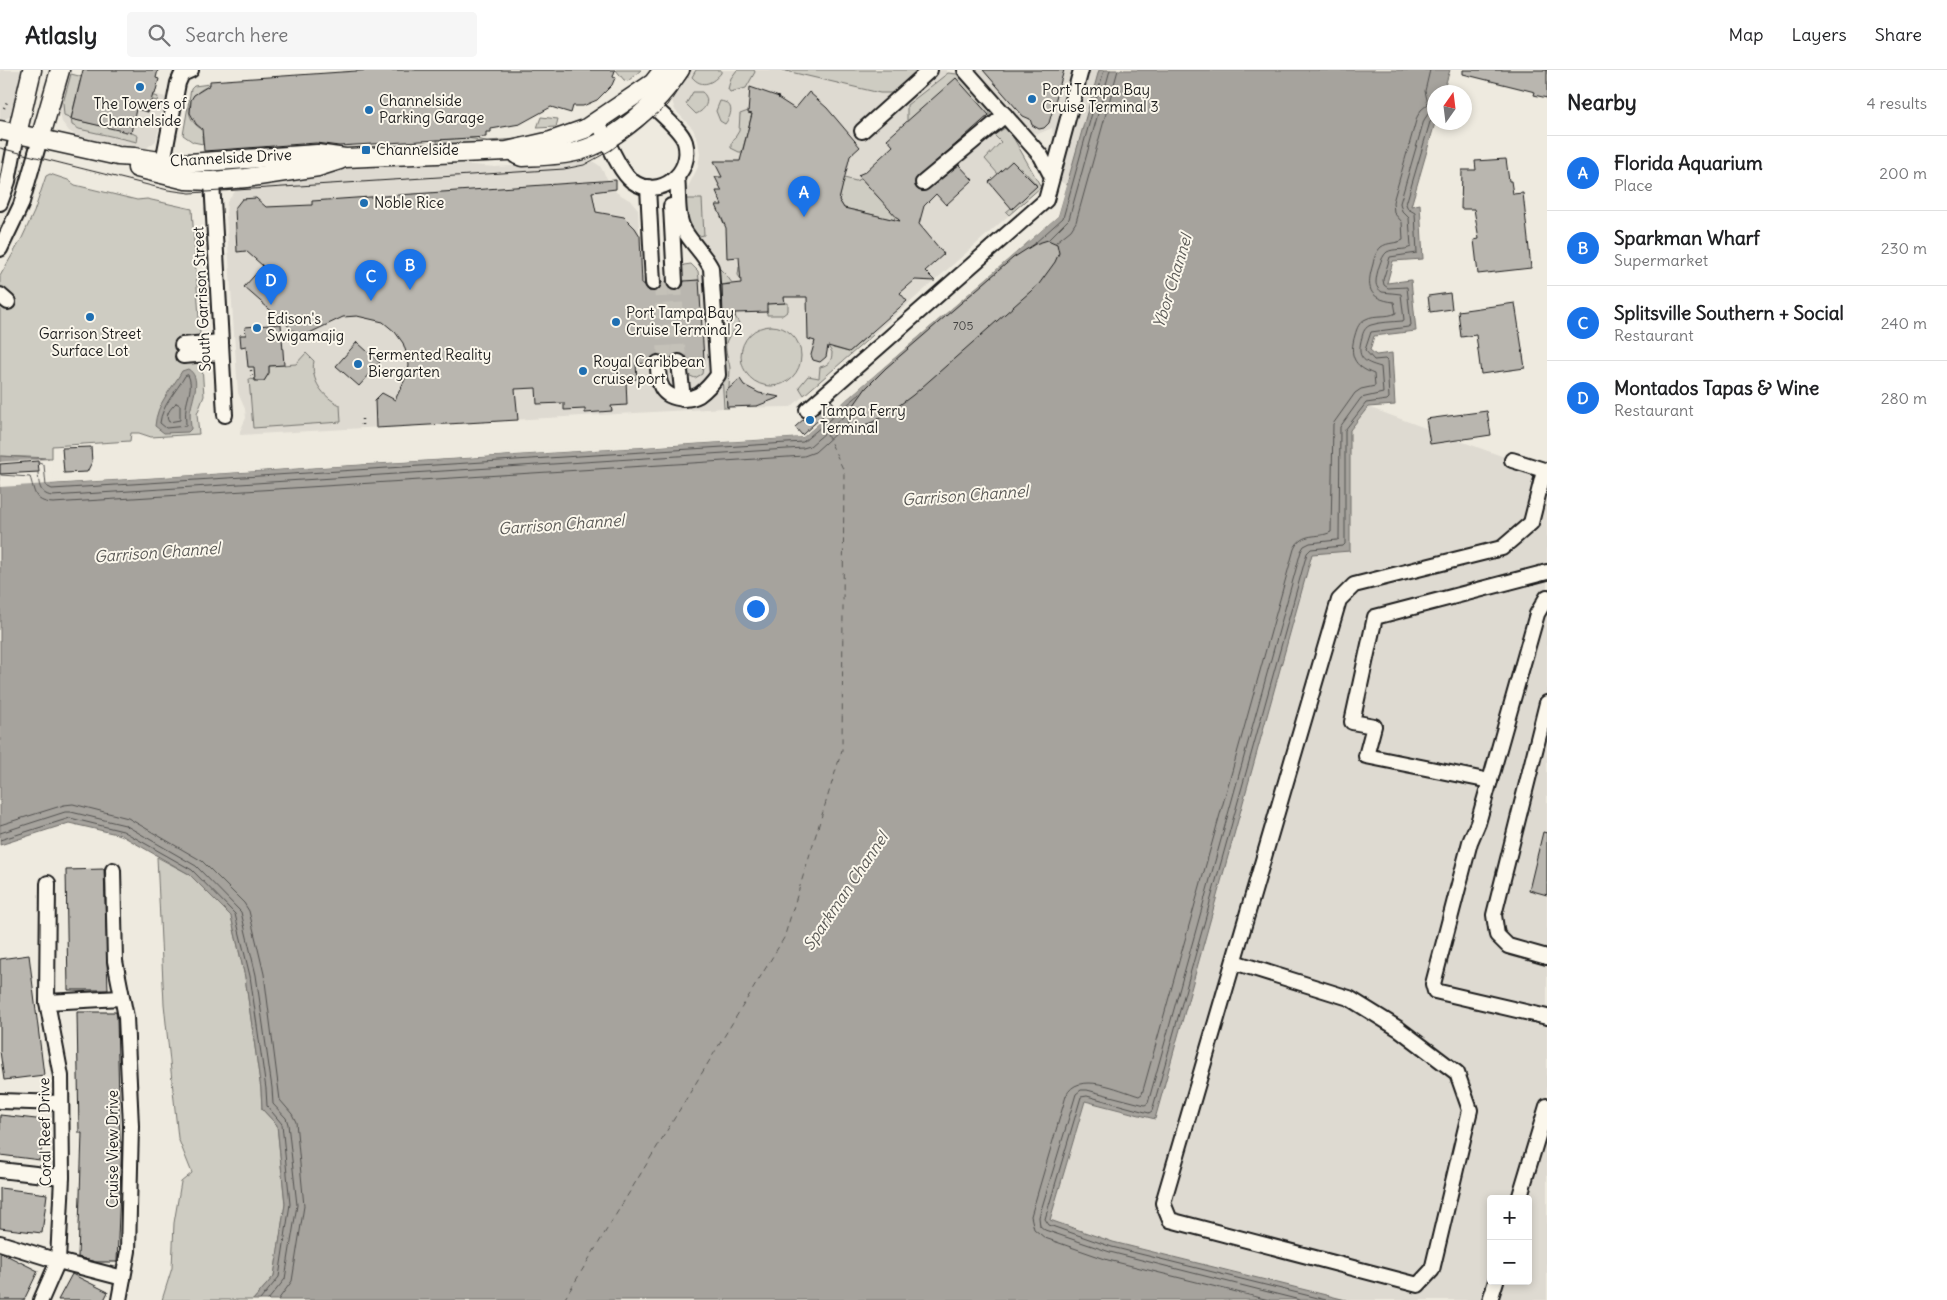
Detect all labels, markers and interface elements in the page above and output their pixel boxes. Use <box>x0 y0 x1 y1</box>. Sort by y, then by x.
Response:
search box <box>127 12 477 57</box>
text: Atlasly <box>25 20 97 50</box>
icon: search <box>145 21 173 49</box>
text: Search here <box>185 23 288 47</box>
text: Map <box>1728 23 1763 46</box>
text: Layers <box>1791 23 1847 46</box>
text: Share <box>1875 23 1922 46</box>
place label: Port Tampa Bay Cruise Terminal 3 <box>1042 80 1159 116</box>
marker: The Towers of Channelside <box>134 81 146 93</box>
north arrow <box>1427 85 1472 130</box>
text: Nearby <box>1567 89 1637 116</box>
place label: Channelside Parking Garage <box>379 91 484 127</box>
marker: Port Tampa Bay Cruise Terminal 3 <box>1026 93 1038 105</box>
text: 4 results <box>1866 93 1927 113</box>
place label: The Towers of Channelside <box>93 94 188 130</box>
marker: Channelside Parking Garage <box>363 104 375 116</box>
place label: Channelside <box>376 140 459 159</box>
marker: Channelside <box>360 144 372 156</box>
street label: Channelside Drive <box>170 145 292 170</box>
text: Florida Aquarium <box>1614 151 1763 175</box>
text: A <box>1578 163 1588 183</box>
text: 200 m <box>1879 163 1927 183</box>
text: Place <box>1614 175 1653 195</box>
pin: A <box>788 176 820 217</box>
place label: Noble Rice <box>374 193 444 212</box>
marker: Noble Rice <box>358 197 370 209</box>
street label: South Garrison Street <box>188 226 215 372</box>
text: Sparkman Wharf <box>1614 226 1760 250</box>
water label: Ybor Channel <box>1148 230 1196 330</box>
text: B <box>1578 238 1588 258</box>
text: 230 m <box>1881 238 1927 258</box>
pin: B <box>394 249 426 290</box>
text: Supermarket <box>1614 250 1708 270</box>
pin: C <box>355 260 387 301</box>
pin: D <box>255 264 287 305</box>
text: Splitsville Southern + Social <box>1614 301 1844 325</box>
place label: Port Tampa Bay Cruise Terminal 2 <box>626 303 742 339</box>
place label: Edison's Swigamajig <box>267 309 344 345</box>
marker: Garrison Street Surface Lot <box>84 311 96 323</box>
text: C <box>1578 313 1588 333</box>
text: 240 m <box>1881 313 1927 333</box>
marker: Port Tampa Bay Cruise Terminal 2 <box>610 316 622 328</box>
house number: 705 <box>953 318 973 333</box>
marker: Edison's Swigamajig <box>251 322 263 334</box>
place label: Garrison Street Surface Lot <box>39 324 141 360</box>
text: Restaurant <box>1614 325 1694 345</box>
place label: Fermented Reality Biergarten <box>368 345 491 381</box>
place label: Royal Caribbean cruise port <box>593 352 705 388</box>
marker: Fermented Reality Biergarten <box>352 358 364 370</box>
marker: Royal Caribbean cruise port <box>577 365 589 377</box>
text: Montados Tapas & Wine <box>1614 376 1819 400</box>
text: D <box>1577 388 1589 408</box>
text: 280 m <box>1881 388 1927 408</box>
text: Restaurant <box>1614 400 1694 420</box>
place label: Tampa Ferry Terminal <box>820 401 906 437</box>
marker: Tampa Ferry Terminal <box>804 414 816 426</box>
water label: Garrison Channel <box>901 480 1031 509</box>
water label: Garrison Channel <box>497 509 627 538</box>
water label: Garrison Channel <box>93 537 223 566</box>
your location <box>743 596 769 622</box>
water label: Sparkman Channel <box>798 826 893 954</box>
street label: Coral Reef Drive <box>34 1077 55 1187</box>
street label: Cruise View Drive <box>103 1090 122 1208</box>
map controls <box>1487 1195 1532 1285</box>
button: + <box>1487 1195 1532 1240</box>
button: − <box>1487 1240 1532 1285</box>

